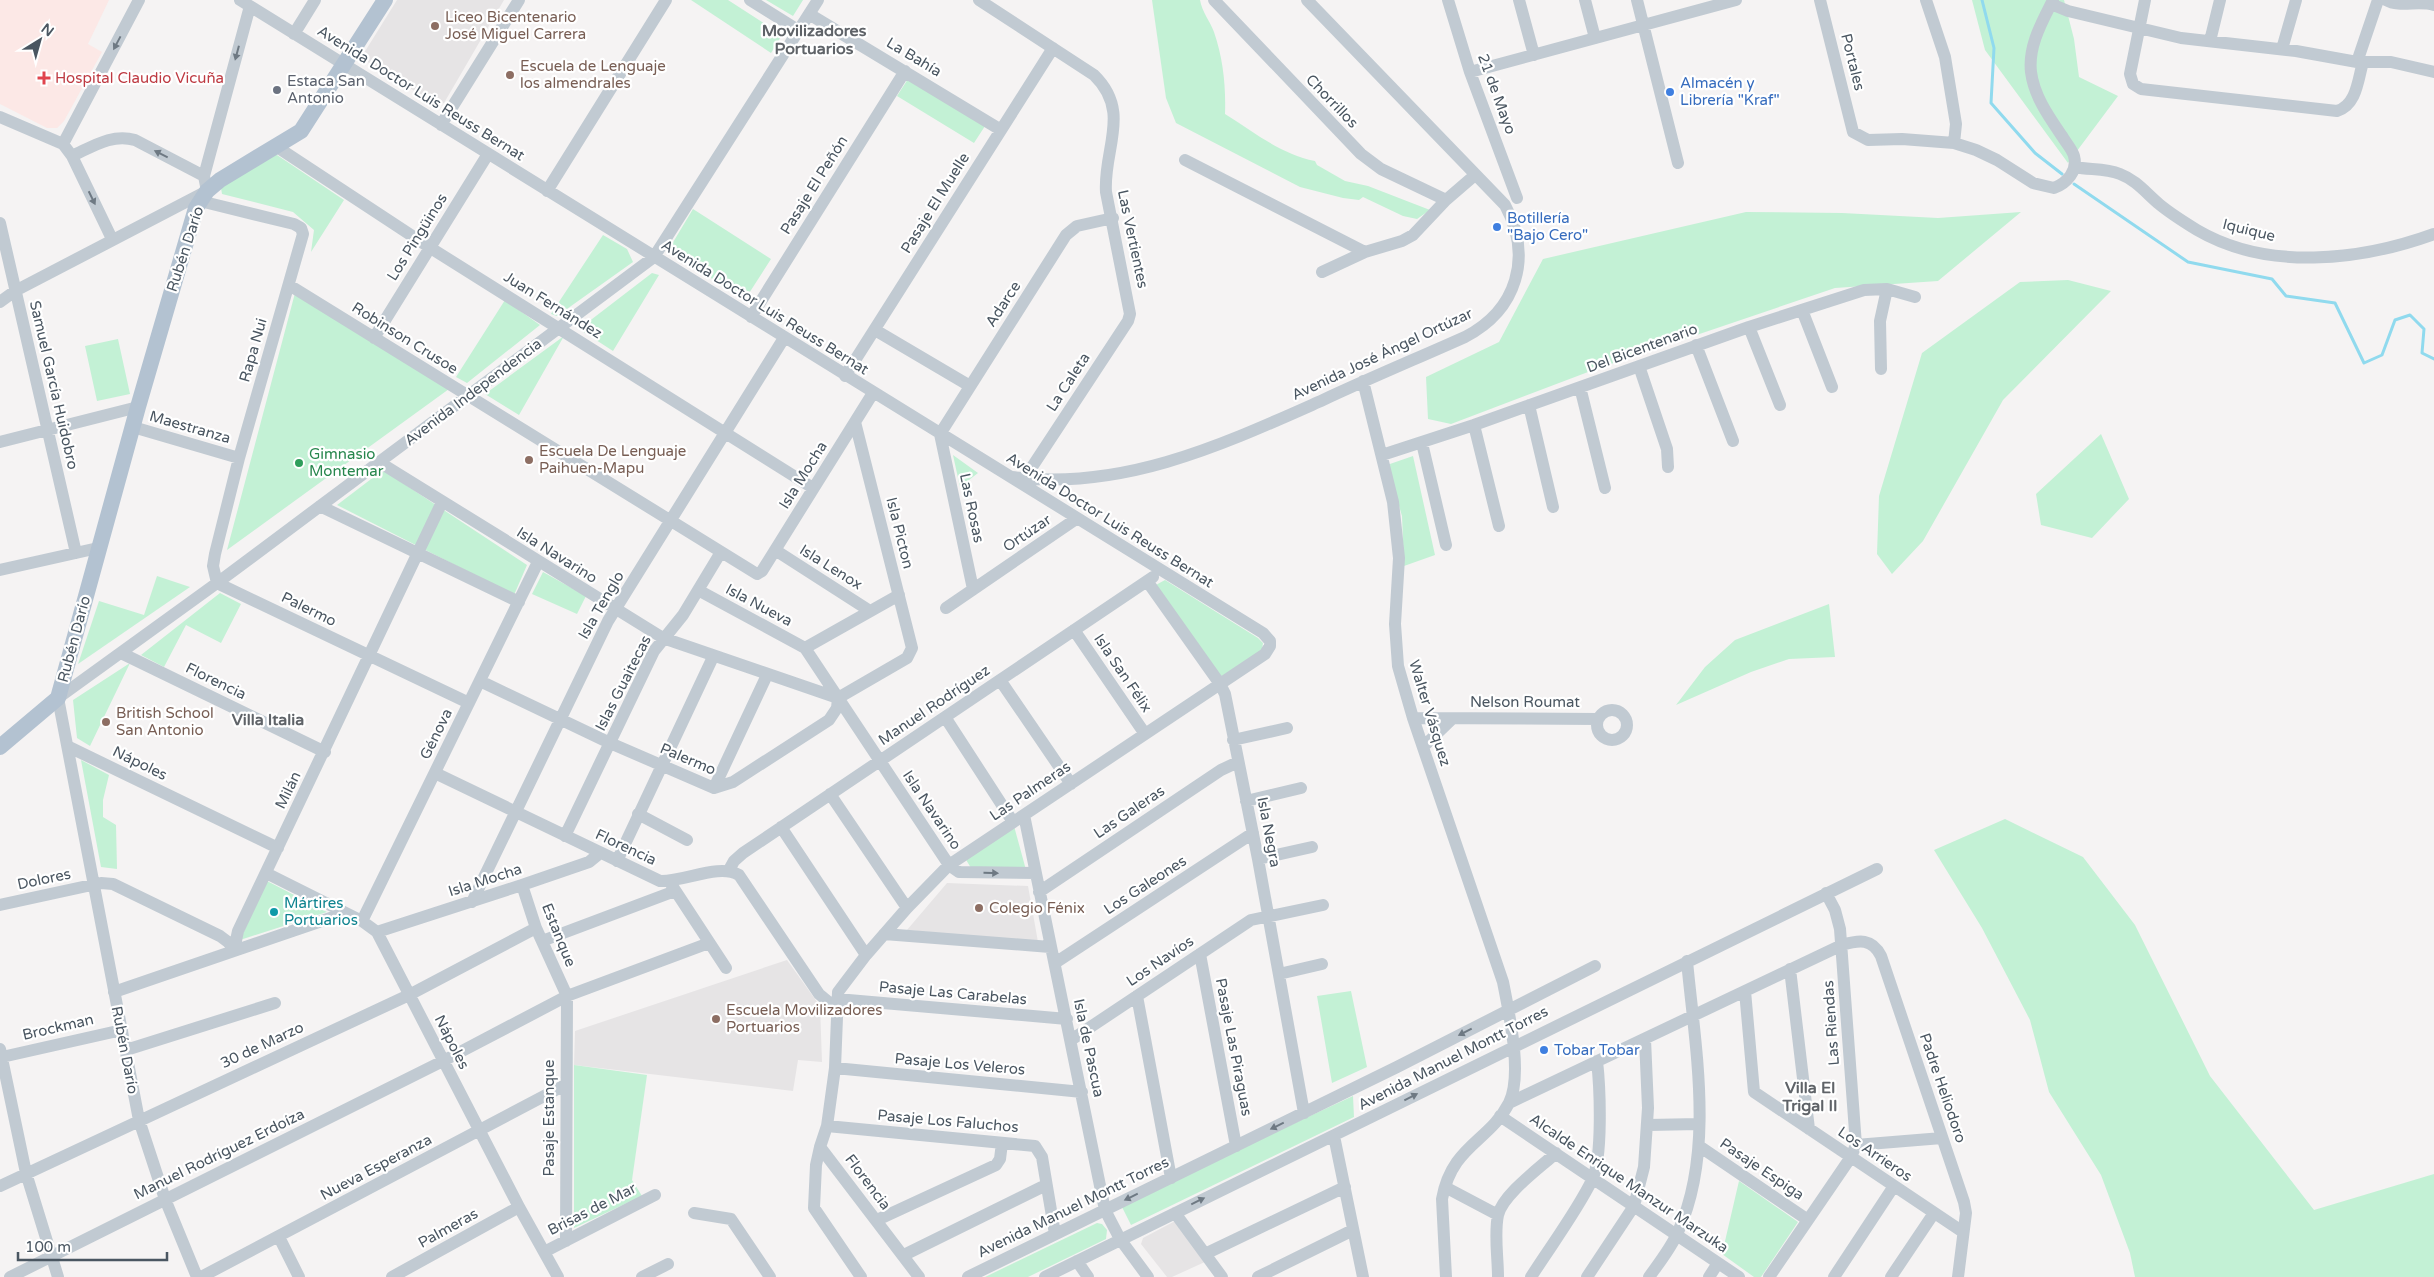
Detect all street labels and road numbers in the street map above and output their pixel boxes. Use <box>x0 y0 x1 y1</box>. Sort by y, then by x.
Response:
street label: Avenida Doctor Luis Reuss Bernat <box>314 22 528 165</box>
street label: Portales <box>1837 32 1869 92</box>
street label: La Bahía <box>883 34 945 80</box>
street label: 21 de Mayo <box>1474 51 1520 137</box>
street label: Chorrillos <box>1302 70 1362 132</box>
street label: Pasaje El Peñón <box>776 132 852 238</box>
street label: Pasaje El Muelle <box>897 149 973 257</box>
street label: Las Vertientes <box>1114 188 1152 290</box>
street label: Los Pingüinos <box>383 190 451 284</box>
street label: Rubén Darío <box>163 204 207 294</box>
street label: Iquique <box>2221 215 2277 245</box>
street label: Avenida Doctor Luis Reuss Bernat <box>658 236 872 379</box>
street label: Juan Fernández <box>501 268 605 342</box>
street label: Adarce <box>982 278 1024 330</box>
street label: Robinson Crusoe <box>349 298 461 378</box>
street label: Samuel García Huidobro <box>26 299 82 471</box>
street label: Avenida José Ángel Ortúzar <box>1289 304 1476 404</box>
street label: Rapa Nui <box>235 316 271 384</box>
street label: Del Bicentenario <box>1584 320 1700 376</box>
street label: Avenida Independencia <box>401 334 545 450</box>
street label: La Caleta <box>1042 349 1094 415</box>
street label: Maestranza <box>147 407 233 447</box>
street label: Isla Mocha <box>775 438 831 512</box>
street label: Avenida Doctor Luis Reuss Bernat <box>1003 449 1217 592</box>
street label: Las Rosas <box>956 471 988 545</box>
street label: Isla Picton <box>882 495 918 571</box>
street label: Ortúzar <box>999 510 1055 556</box>
street label: Isla Navarino <box>513 523 601 587</box>
street label: Isla Lenox <box>796 541 866 593</box>
street label: Isla Tenglo <box>574 568 628 642</box>
street label: Isla Nueva <box>723 580 795 630</box>
street label: Palermo <box>279 588 339 630</box>
street label: Rubén Darío <box>54 594 94 684</box>
street label: Isla San Félix <box>1090 630 1156 716</box>
street label: Islas Guaitecas <box>591 632 655 734</box>
street label: Walter Vásquez <box>1405 658 1455 768</box>
street label: Florencia <box>183 659 249 703</box>
street label: Manuel Rodríguez <box>875 661 993 749</box>
street label: Nelson Roumat <box>1470 693 1580 711</box>
street label: Génova <box>416 706 456 762</box>
street label: Palermo <box>657 739 719 779</box>
street label: Nápoles <box>110 742 170 784</box>
street label: Las Palmeras <box>986 757 1074 825</box>
street label: Isla Navarino <box>899 767 965 853</box>
street label: Milán <box>271 768 305 812</box>
street label: Las Galeras <box>1090 782 1168 842</box>
street label: Isla Negra <box>1253 795 1285 869</box>
street label: Florencia <box>593 825 659 869</box>
street label: Los Galeones <box>1100 852 1190 918</box>
street label: Isla Mocha <box>446 860 524 900</box>
street label: Dolores <box>16 865 72 893</box>
street label: Estanque <box>538 901 580 969</box>
street label: Los Navíos <box>1123 932 1197 990</box>
street label: Pasaje Las Piraguas <box>1212 976 1256 1118</box>
street label: Pasaje Las Carabelas <box>878 978 1028 1008</box>
street label: Las Riendas <box>1819 980 1843 1066</box>
street label: Isla de Pascua <box>1070 997 1108 1099</box>
street label: Avenida Manuel Montt Torres <box>1355 1002 1551 1114</box>
street label: Rubén Darío <box>108 1005 142 1095</box>
street label: Brockman <box>21 1010 95 1044</box>
street label: Nápoles <box>431 1012 473 1072</box>
street label: 30 de Marzo <box>217 1018 307 1072</box>
street label: Padre Heliodoro <box>1916 1031 1970 1145</box>
street label: Pasaje Los Veleros <box>894 1049 1026 1079</box>
street label: Pasaje Estanque <box>540 1060 558 1176</box>
street label: Manuel Rodríguez Erdoíza <box>131 1105 307 1203</box>
street label: Pasaje Los Faluchos <box>877 1106 1019 1136</box>
street label: Alcalde Enrique Manzur Marzuka <box>1526 1110 1732 1256</box>
street label: Los Arrieros <box>1835 1123 1915 1185</box>
street label: Nueva Esperanza <box>317 1130 435 1204</box>
street label: Pasaje Espiga <box>1716 1134 1808 1204</box>
street label: Florencia <box>841 1151 895 1213</box>
street label: Avenida Manuel Montt Torres <box>974 1153 1172 1261</box>
street label: Brisas de Mar <box>545 1179 640 1239</box>
street label: Palmeras <box>415 1204 481 1252</box>

